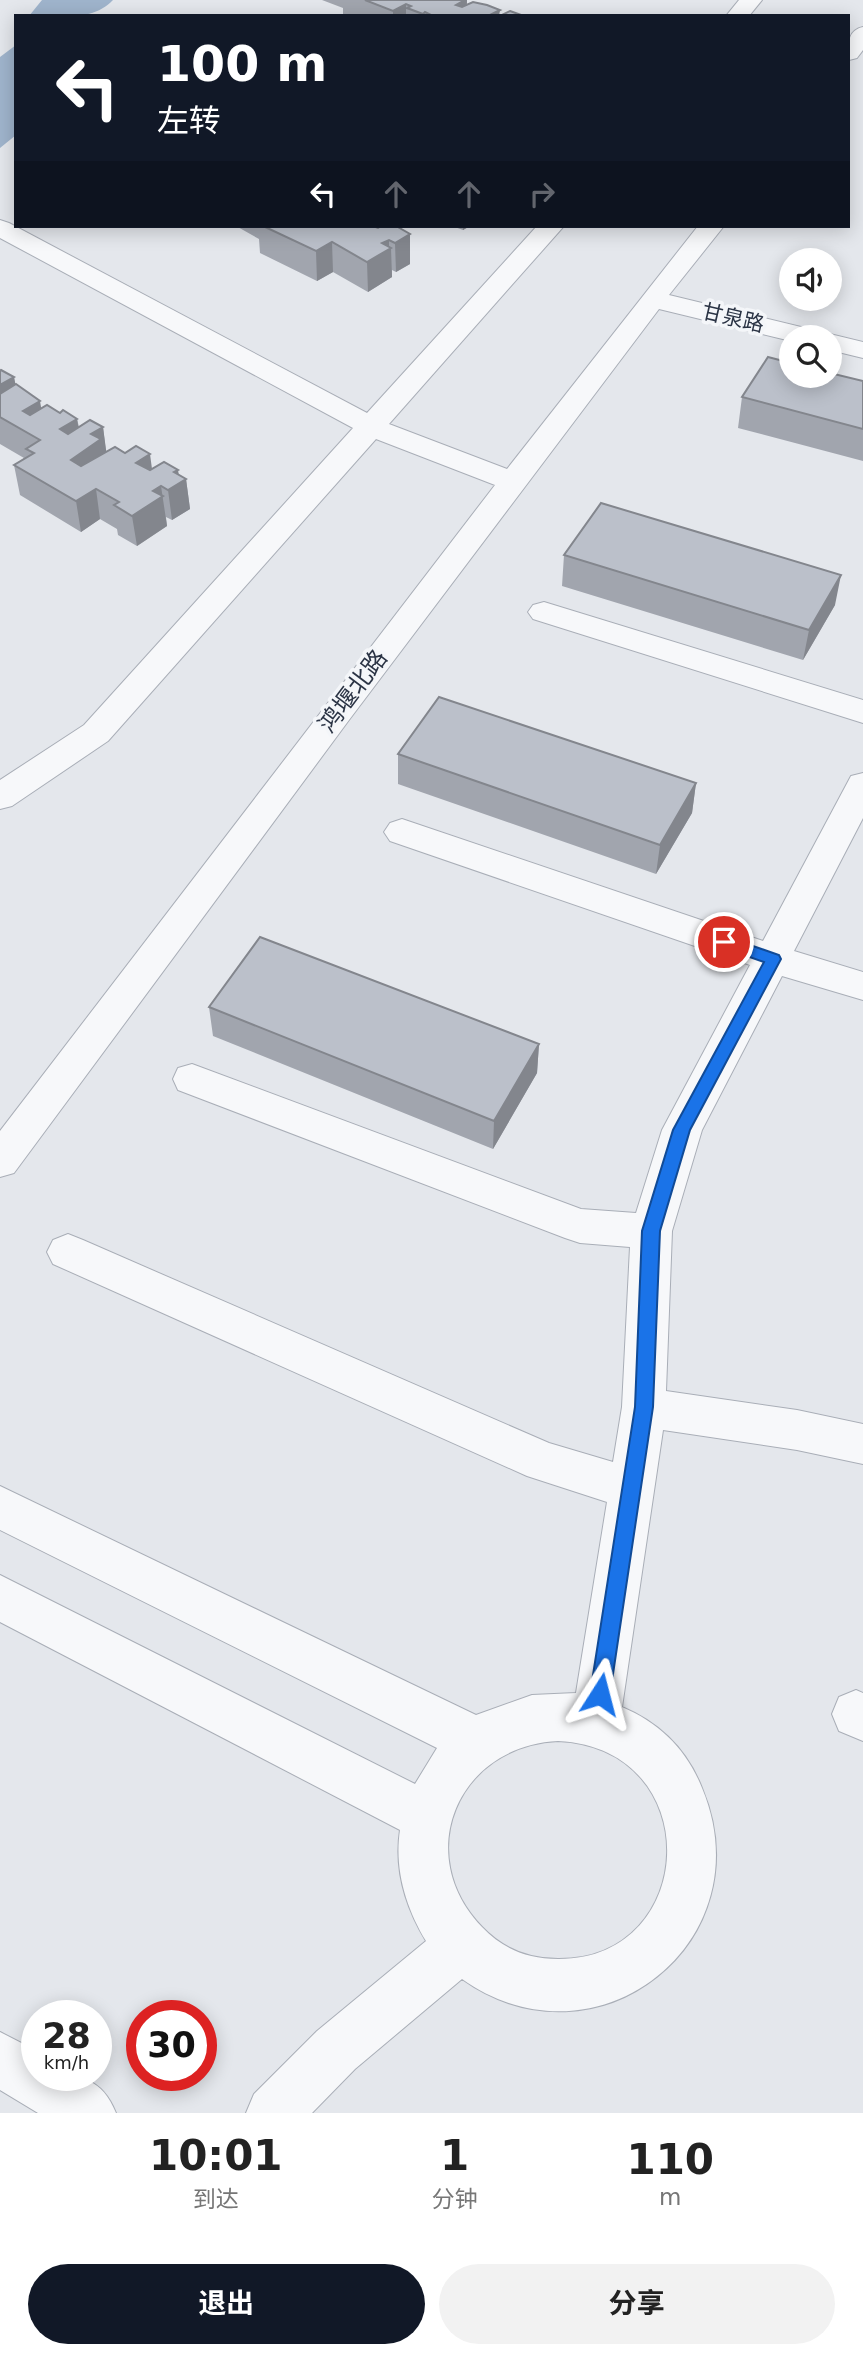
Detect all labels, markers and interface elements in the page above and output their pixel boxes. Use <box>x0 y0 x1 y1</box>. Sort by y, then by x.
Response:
text: 100 m <box>157 36 327 93</box>
icon: left <box>42 42 133 133</box>
text: 左转 <box>157 102 221 140</box>
icon: left <box>304 175 342 213</box>
icon: ahead <box>377 175 415 213</box>
icon: ahead <box>450 175 488 213</box>
icon: right <box>523 175 561 213</box>
map controls <box>779 248 842 388</box>
button: sound <box>779 248 842 311</box>
street label: 甘泉路 <box>700 299 766 337</box>
button: search <box>779 325 842 388</box>
street label: 鸿堰北路 <box>313 644 393 738</box>
pin <box>694 912 754 972</box>
icon: arrive <box>705 923 743 961</box>
position arrow <box>563 1657 637 1731</box>
speed limit sign: 30 <box>126 2000 217 2091</box>
text: 28 <box>42 2016 91 2056</box>
text: km/h <box>44 2052 89 2073</box>
text: 10:01 <box>149 2131 283 2180</box>
text: 1 <box>440 2131 469 2180</box>
text: 110 <box>626 2135 714 2184</box>
text: m <box>659 2184 681 2210</box>
text: 到达 <box>193 2186 239 2212</box>
text: 分钟 <box>432 2186 478 2212</box>
button: 退出 <box>28 2264 425 2344</box>
button: 分享 <box>439 2264 835 2344</box>

